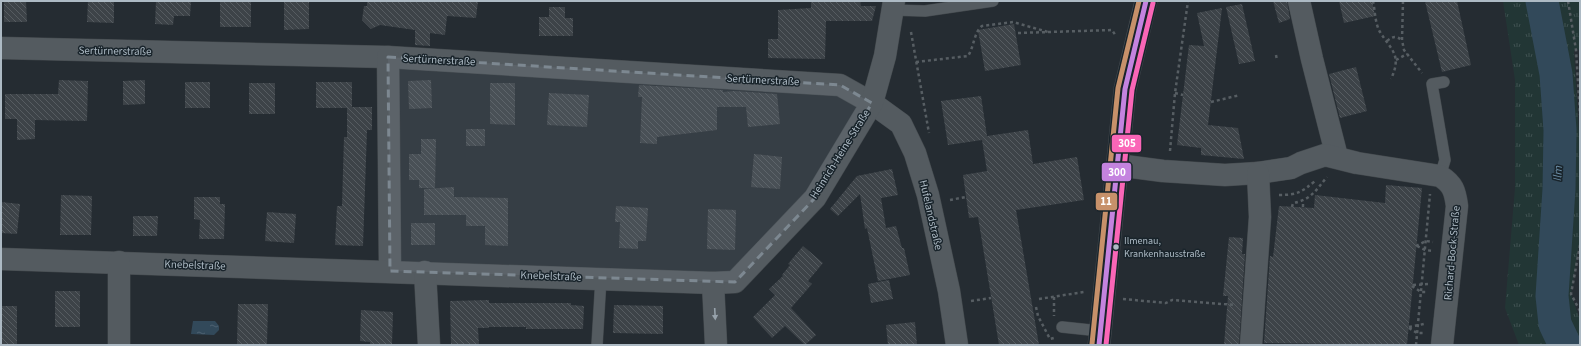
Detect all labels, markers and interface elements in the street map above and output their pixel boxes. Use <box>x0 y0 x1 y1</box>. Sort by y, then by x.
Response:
street label: Sertürnerstraße <box>78 43 152 59</box>
street label: Sertürnerstraße <box>402 51 476 69</box>
street label: Sertürnerstraße <box>726 71 800 89</box>
street label: Heinrich-Heine-Straße <box>806 106 874 202</box>
line badge: 305 <box>1111 134 1142 153</box>
text: 305 <box>1118 136 1136 151</box>
line badge: 300 <box>1101 162 1132 182</box>
text: 300 <box>1108 165 1126 180</box>
water label: Ilm <box>1549 165 1567 181</box>
street label: Hufelandstraße <box>916 179 946 252</box>
line badge: 11 <box>1095 192 1118 211</box>
text: 11 <box>1100 194 1112 209</box>
street label: Richard-Bock-Straße <box>1440 205 1464 301</box>
place label: Ilmenau, Krankenhausstraße <box>1124 234 1205 261</box>
marker: Ilmenau, Krankenhausstraße <box>1111 242 1121 252</box>
street label: Knebelstraße <box>164 256 226 274</box>
street label: Knebelstraße <box>520 267 582 285</box>
one-way arrow <box>711 308 718 320</box>

